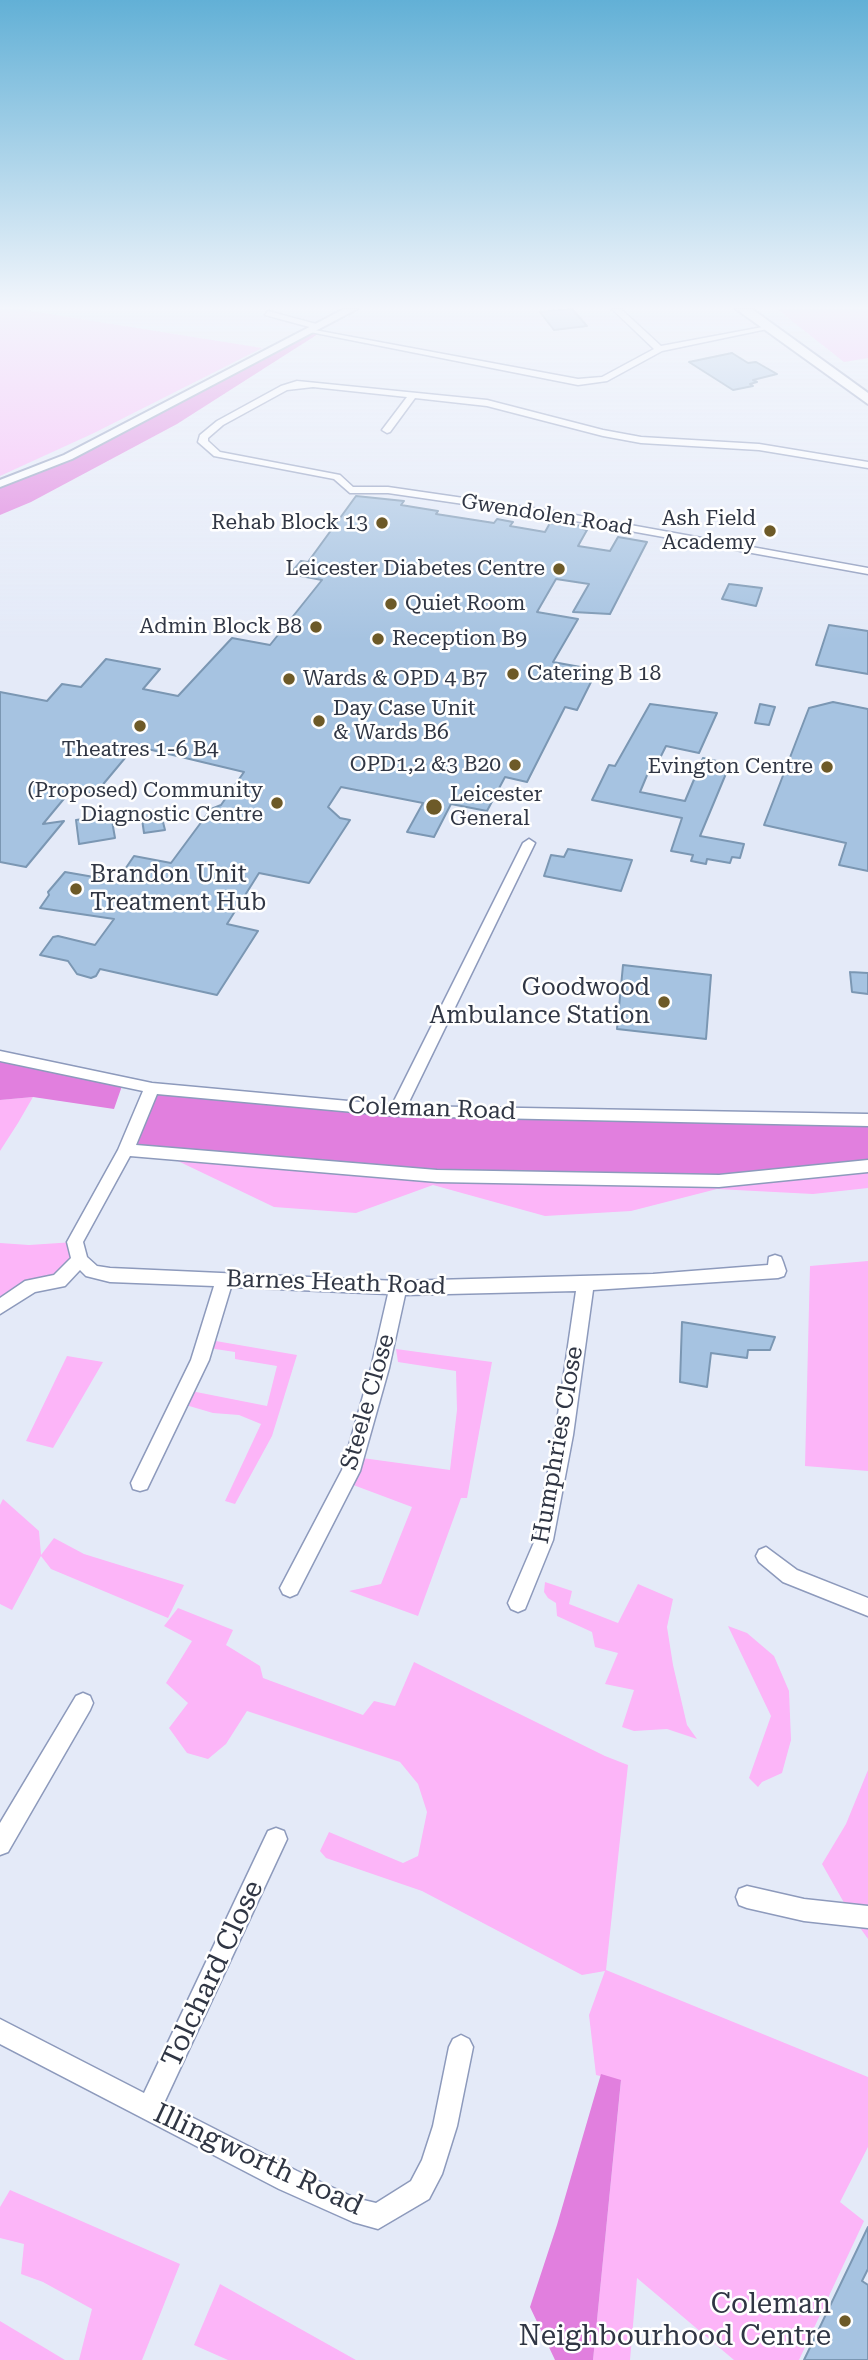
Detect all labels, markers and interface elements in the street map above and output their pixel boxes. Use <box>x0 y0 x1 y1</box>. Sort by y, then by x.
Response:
street label: Gwendolen Road <box>460 489 634 541</box>
place label: Ash Field Academy <box>662 506 756 556</box>
place label: Rehab Block 13 <box>211 510 368 536</box>
marker: Rehab Block 13 <box>374 515 390 531</box>
marker: Ash Field Academy <box>762 523 778 539</box>
place label: Leicester Diabetes Centre <box>285 556 545 582</box>
marker: Leicester Diabetes Centre <box>551 561 567 577</box>
place label: Quiet Room <box>405 591 525 617</box>
marker: Quiet Room <box>383 596 399 612</box>
place label: Admin Block B8 <box>140 614 302 640</box>
marker: Admin Block B8 <box>308 619 324 635</box>
place label: Reception B9 <box>392 626 527 652</box>
marker: Reception B9 <box>370 631 386 647</box>
place label: Catering B 18 <box>527 661 661 687</box>
place label: Wards & OPD 4 B7 <box>303 666 487 692</box>
marker: Catering B 18 <box>505 666 521 682</box>
marker: Wards & OPD 4 B7 <box>281 671 297 687</box>
place label: Day Case Unit & Wards B6 <box>333 696 475 746</box>
marker: Day Case Unit & Wards B6 <box>311 713 327 729</box>
marker: Theatres 1-6 B4 <box>132 718 148 734</box>
place label: Theatres 1-6 B4 <box>61 737 219 763</box>
place label: OPD1,2 &3 B20 <box>350 752 501 778</box>
place label: Evington Centre <box>648 754 813 780</box>
marker: OPD1,2 &3 B20 <box>507 757 523 773</box>
marker: Evington Centre <box>819 759 835 775</box>
place label: (Proposed) Community Diagnostic Centre <box>28 778 263 828</box>
place label: Leicester General <box>450 782 542 832</box>
marker: (Proposed) Community Diagnostic Centre <box>269 795 285 811</box>
marker: Leicester General <box>424 797 444 817</box>
place label: Brandon Unit Treatment Hub <box>90 861 266 917</box>
marker: Brandon Unit Treatment Hub <box>68 881 84 897</box>
place label: Goodwood Ambulance Station <box>429 974 650 1030</box>
marker: Goodwood Ambulance Station <box>656 994 672 1010</box>
street label: Coleman Road <box>348 1092 516 1126</box>
street label: Barnes Heath Road <box>226 1265 446 1301</box>
street label: Steele Close <box>335 1331 401 1473</box>
street label: Humphries Close <box>526 1344 590 1546</box>
street label: Tolchard Close <box>155 1875 271 2073</box>
street label: Illingworth Road <box>148 2097 368 2223</box>
place label: Coleman Neighbourhood Centre <box>519 2288 831 2354</box>
marker: Coleman Neighbourhood Centre <box>837 2313 853 2329</box>

